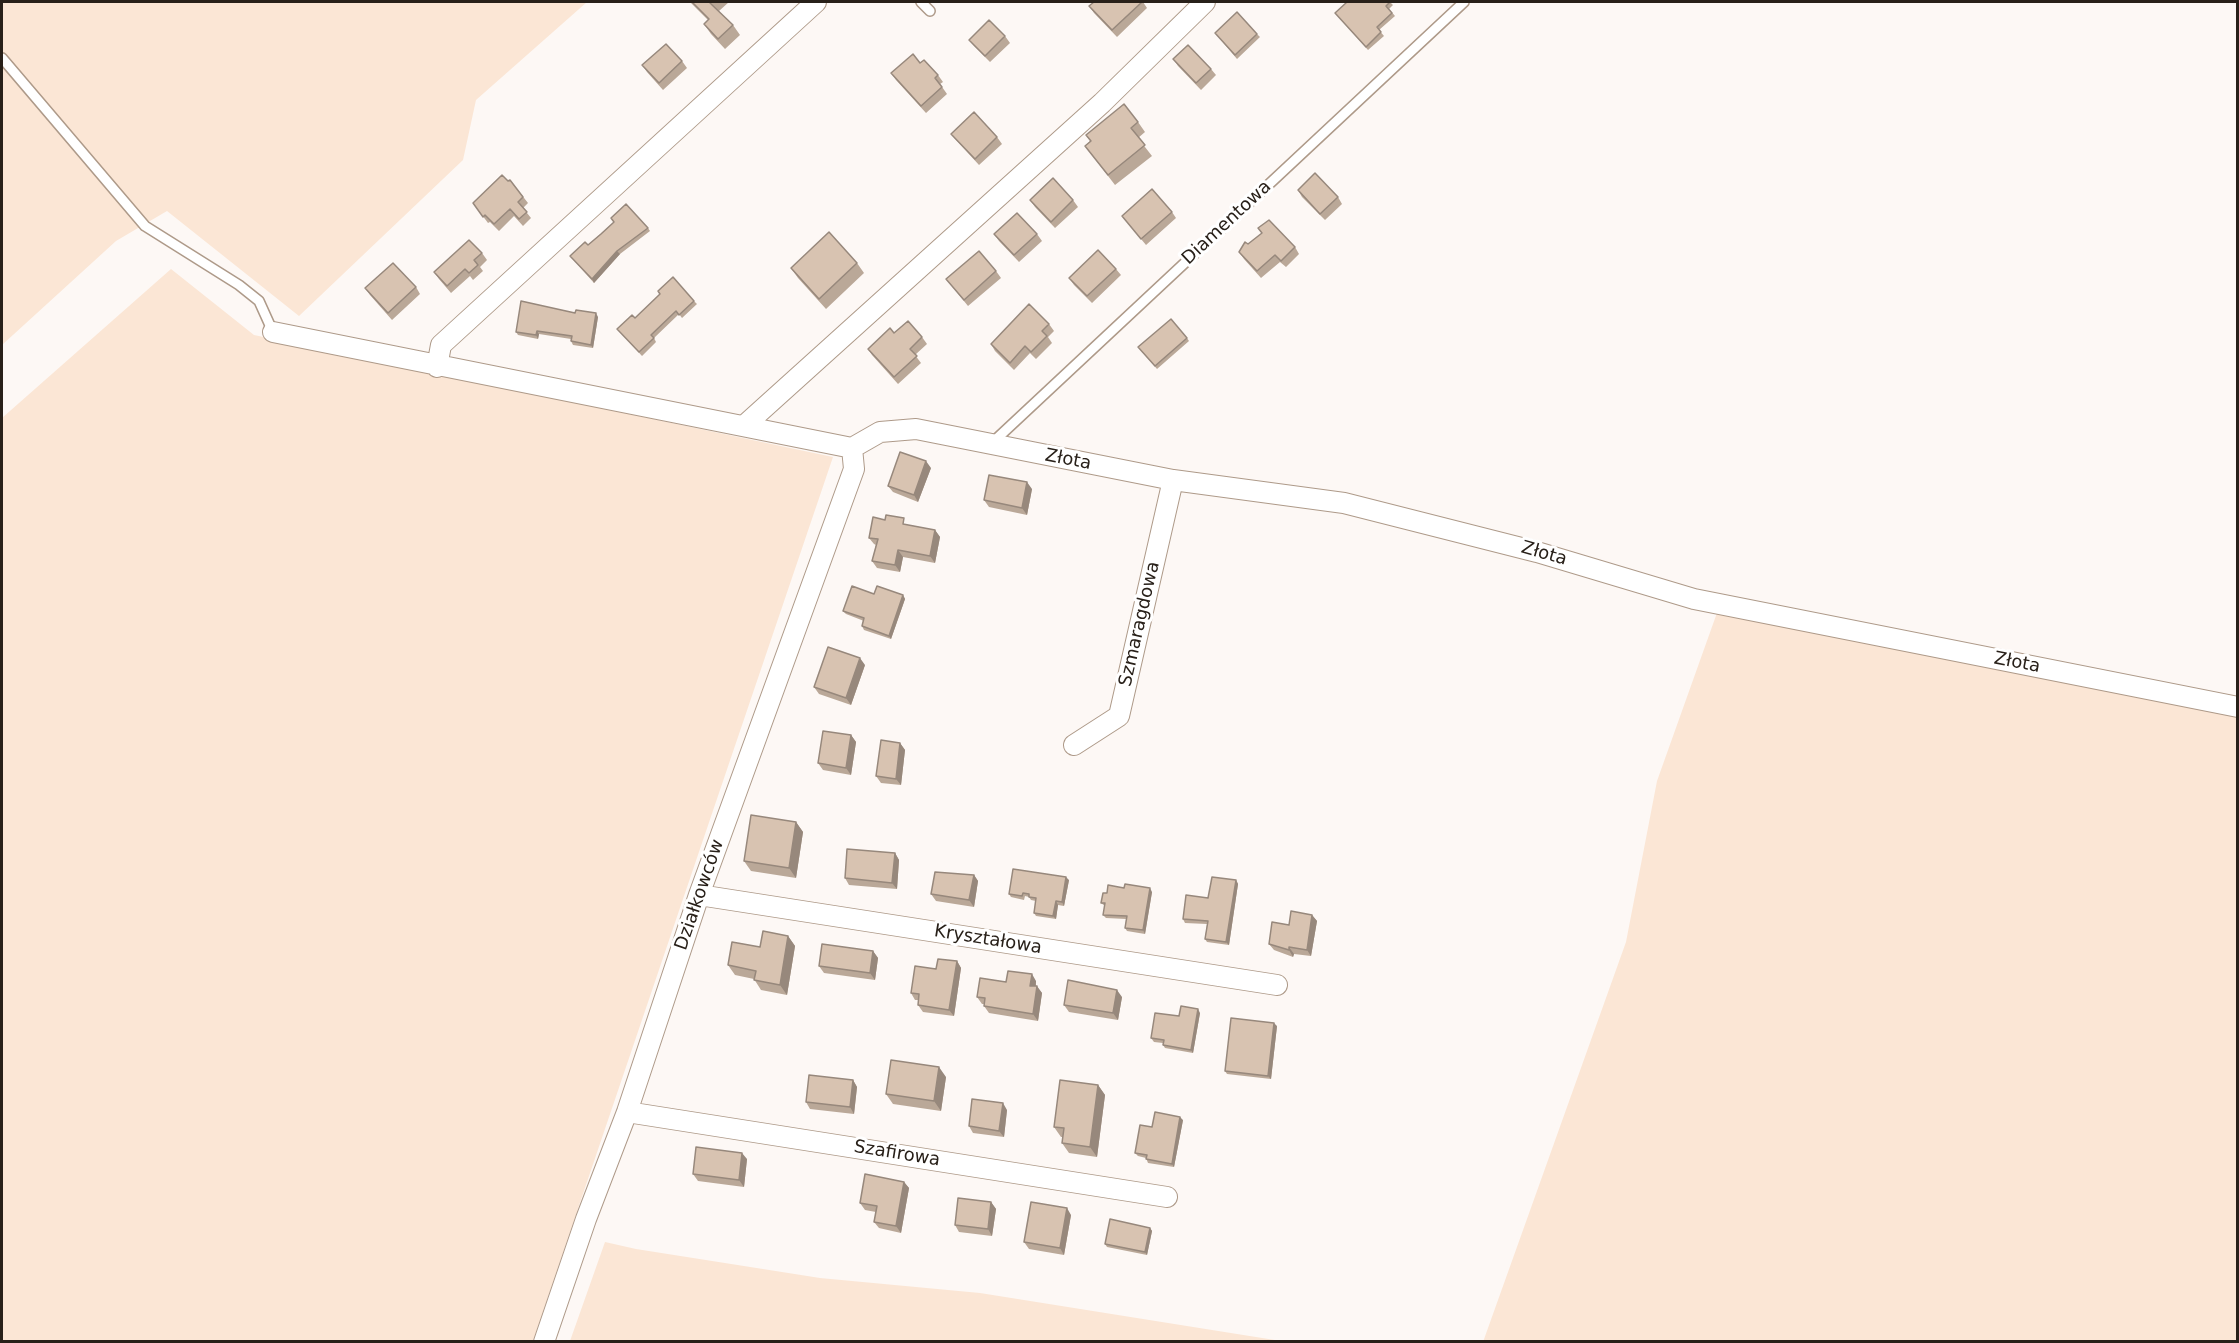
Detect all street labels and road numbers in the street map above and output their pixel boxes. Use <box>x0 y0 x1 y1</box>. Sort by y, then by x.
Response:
street label: Diamentowa <box>1178 176 1276 270</box>
street label: Złota <box>1043 445 1093 475</box>
street label: Złota <box>1519 537 1569 571</box>
street label: Szmaragdowa <box>1115 559 1165 689</box>
street label: Złota <box>1992 648 2042 678</box>
street label: Działkowców <box>671 837 729 953</box>
street label: Kryształowa <box>933 921 1043 959</box>
street label: Szafirowa <box>852 1137 942 1171</box>

